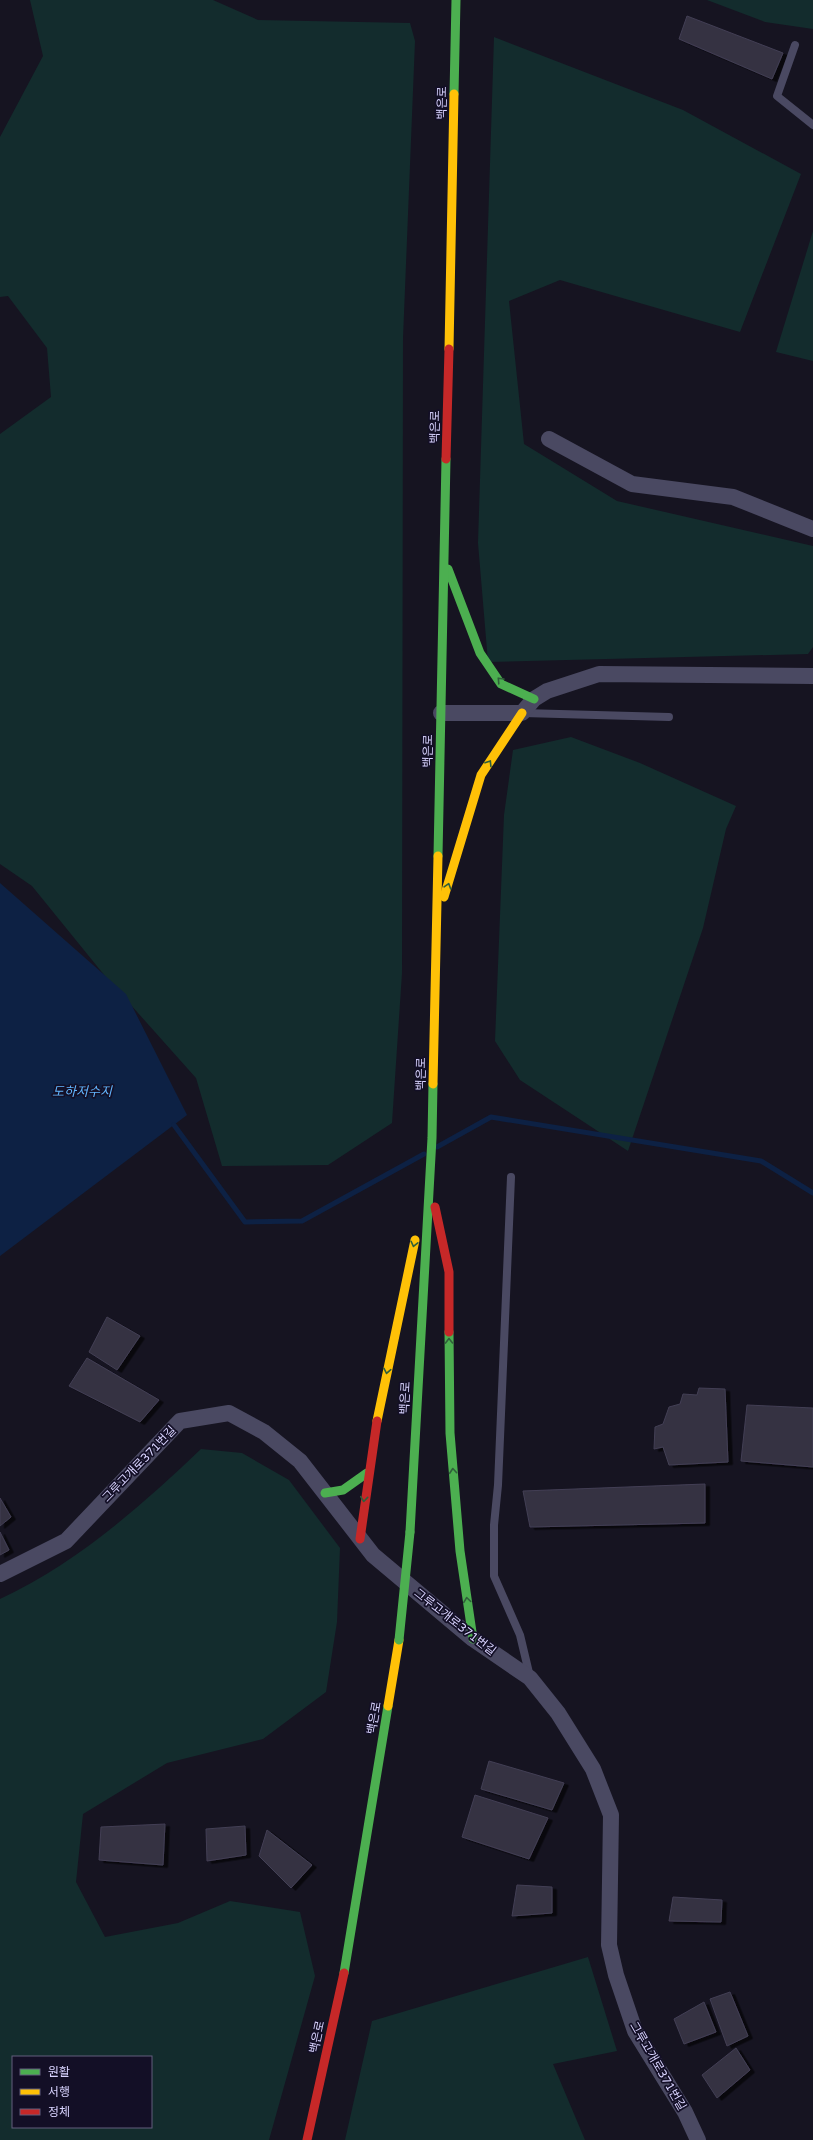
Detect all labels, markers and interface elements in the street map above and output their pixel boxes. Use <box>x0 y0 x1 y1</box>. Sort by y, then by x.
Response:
street label: 백은로 <box>435 86 449 120</box>
street label: 백은로 <box>428 410 442 444</box>
one-way arrow <box>497 677 505 685</box>
street label: 백은로 <box>421 734 435 768</box>
one-way arrow <box>484 760 491 767</box>
one-way arrow <box>443 883 452 890</box>
street label: 백은로 <box>414 1057 428 1091</box>
water label: 도하저수지 <box>52 1084 113 1100</box>
one-way arrow <box>411 1241 419 1247</box>
one-way arrow <box>445 1338 453 1344</box>
one-way arrow <box>383 1368 391 1374</box>
street label: 백은로 <box>397 1381 413 1415</box>
street label: 그루고개로371번길 <box>99 1423 179 1505</box>
one-way arrow <box>449 1468 458 1474</box>
one-way arrow <box>360 1496 369 1502</box>
street label: 그루고개로371번길 <box>411 1586 499 1658</box>
one-way arrow <box>463 1597 472 1603</box>
street label: 백은로 <box>364 1700 384 1736</box>
street label: 백은로 <box>307 2019 327 2055</box>
street label: 그루고개로371번길 <box>627 2019 689 2113</box>
legend <box>12 2056 152 2128</box>
text: 원활 <box>48 2065 70 2079</box>
text: 서행 <box>48 2085 70 2099</box>
text: 정체 <box>48 2105 70 2119</box>

